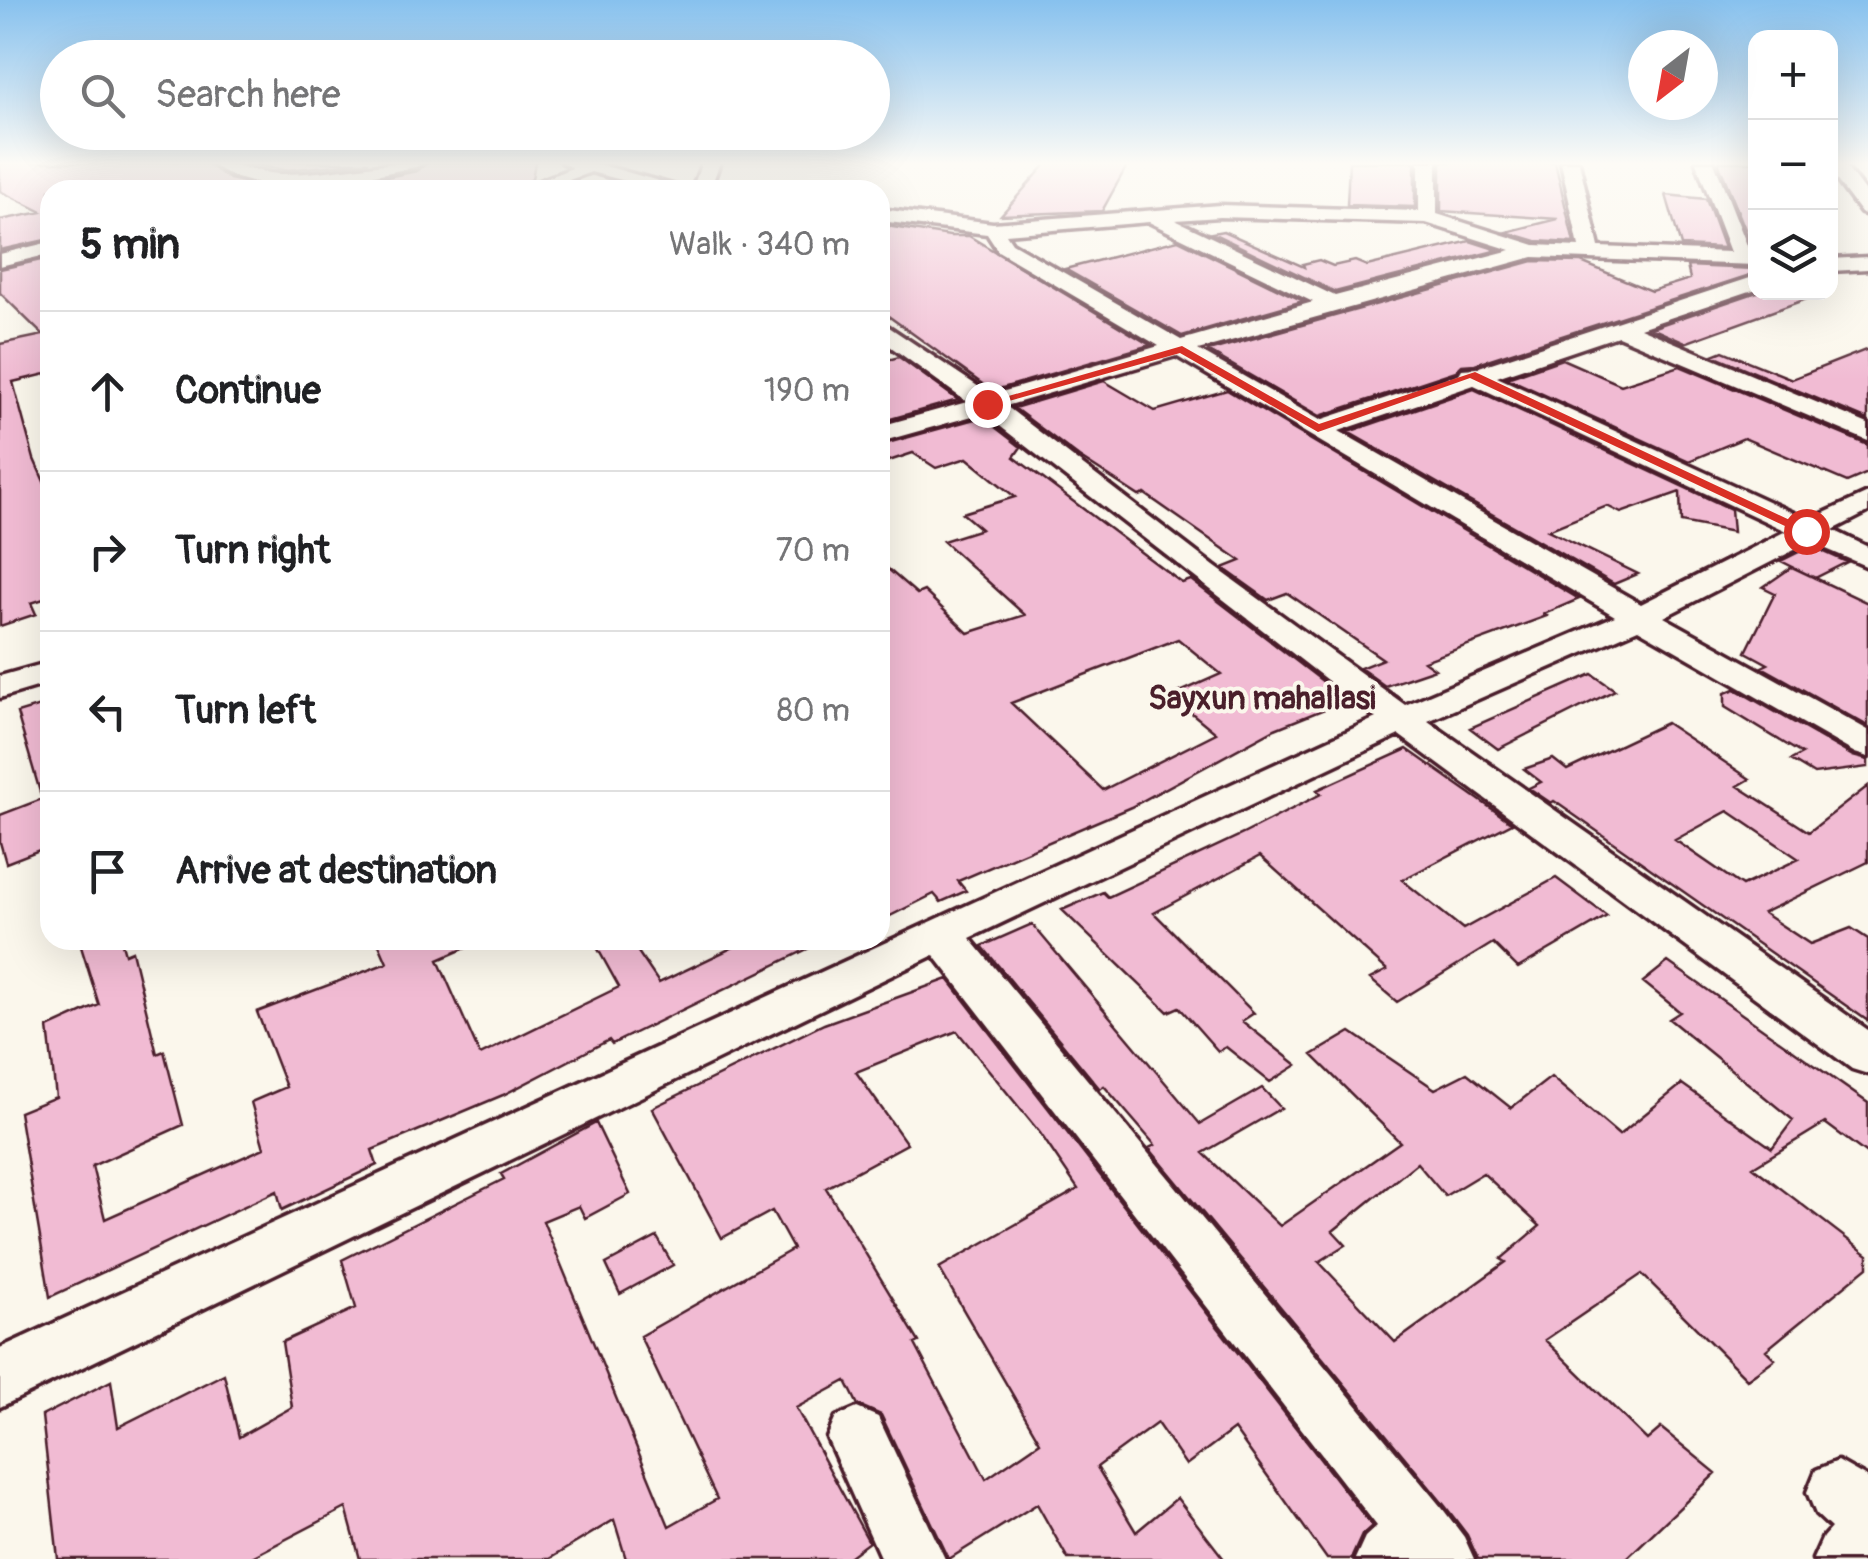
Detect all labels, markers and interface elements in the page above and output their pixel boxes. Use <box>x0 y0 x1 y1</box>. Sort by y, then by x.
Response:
north arrow <box>1628 30 1718 120</box>
map controls <box>1748 30 1838 300</box>
button: + <box>1748 30 1838 120</box>
search box <box>40 40 890 150</box>
icon: search <box>75 68 130 123</box>
text: Search here <box>155 71 341 119</box>
button: − <box>1748 120 1838 210</box>
button: layers <box>1748 210 1838 300</box>
text: 5 min <box>80 219 180 271</box>
text: Walk · 340 m <box>669 225 850 265</box>
icon: ahead <box>80 364 135 419</box>
text: Continue <box>175 367 321 415</box>
text: 190 m <box>764 371 850 411</box>
route end <box>965 382 1011 428</box>
route start <box>1784 509 1830 555</box>
icon: right <box>80 524 135 579</box>
text: Turn right <box>175 527 330 575</box>
text: 70 m <box>776 531 850 571</box>
district label: Sayxun mahallasi <box>1148 679 1376 719</box>
icon: left <box>80 684 135 739</box>
text: Turn left <box>175 687 316 735</box>
text: 80 m <box>777 691 850 731</box>
icon: arrive <box>80 844 135 899</box>
text: Arrive at destination <box>175 847 497 895</box>

